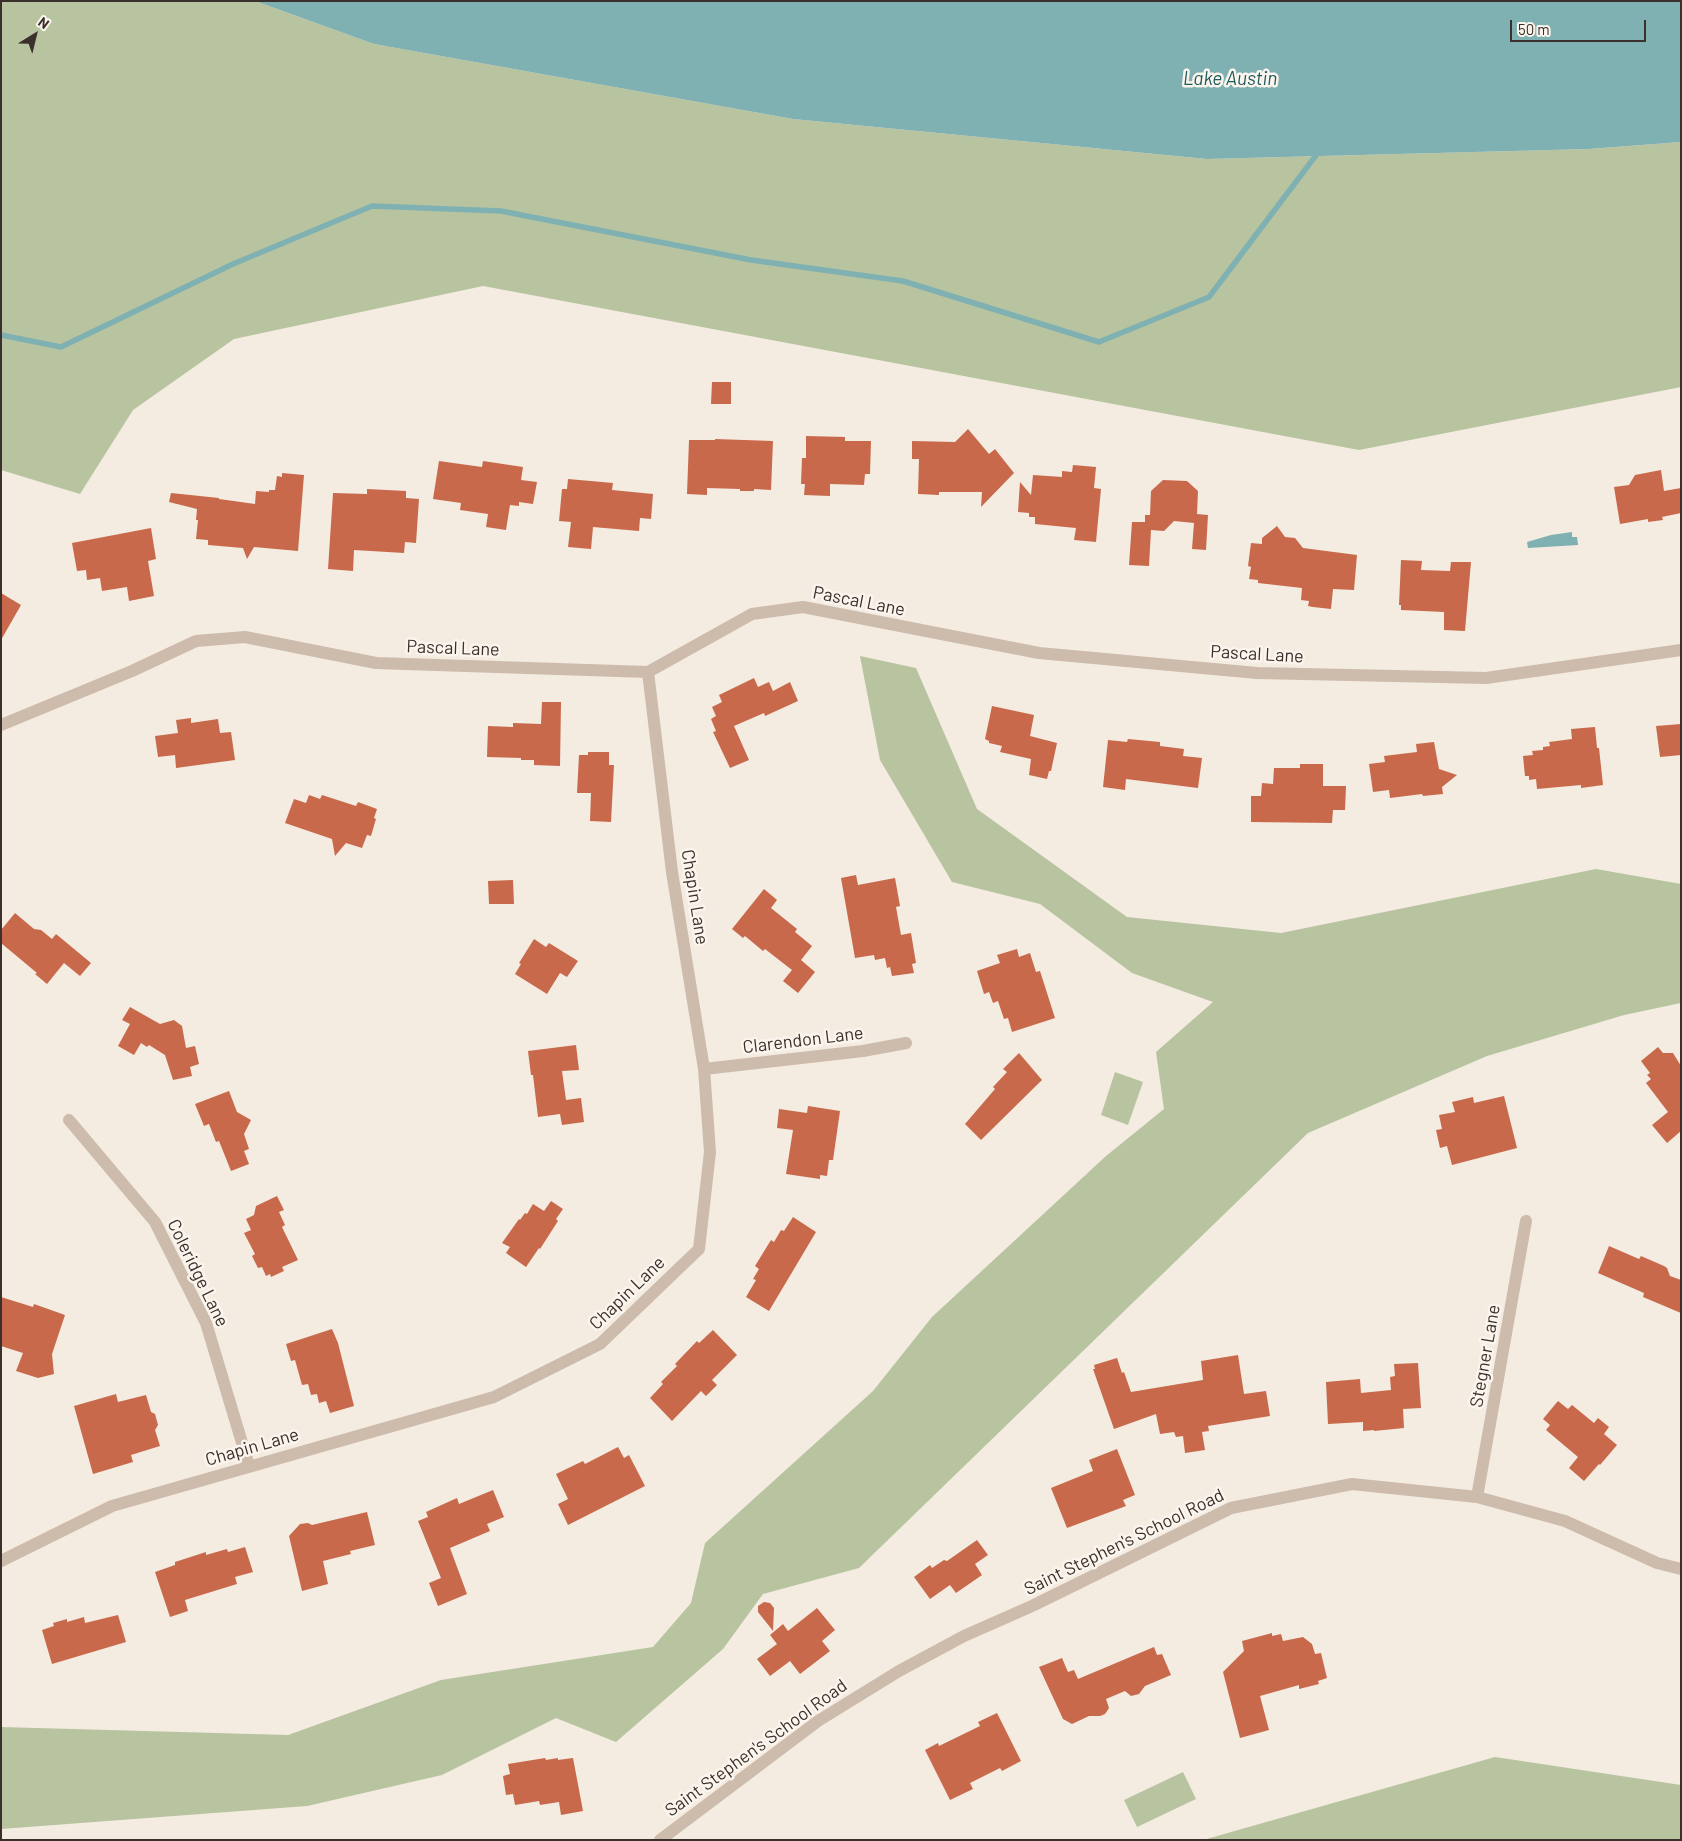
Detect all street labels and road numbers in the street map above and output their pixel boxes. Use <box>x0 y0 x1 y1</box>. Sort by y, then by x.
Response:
street label: Pascal Lane <box>811 581 907 621</box>
street label: Pascal Lane <box>406 636 500 660</box>
street label: Pascal Lane <box>1210 641 1304 667</box>
street label: Chapin Lane <box>677 848 713 946</box>
street label: Clarendon Lane <box>741 1022 865 1058</box>
street label: Coleridge Lane <box>163 1216 233 1330</box>
street label: Chapin Lane <box>585 1252 669 1334</box>
street label: Stegner Lane <box>1465 1303 1505 1409</box>
street label: Chapin Lane <box>203 1423 301 1471</box>
street label: Saint Stephen's School Road <box>1021 1484 1227 1600</box>
street label: Saint Stephen's School Road <box>661 1675 851 1821</box>

